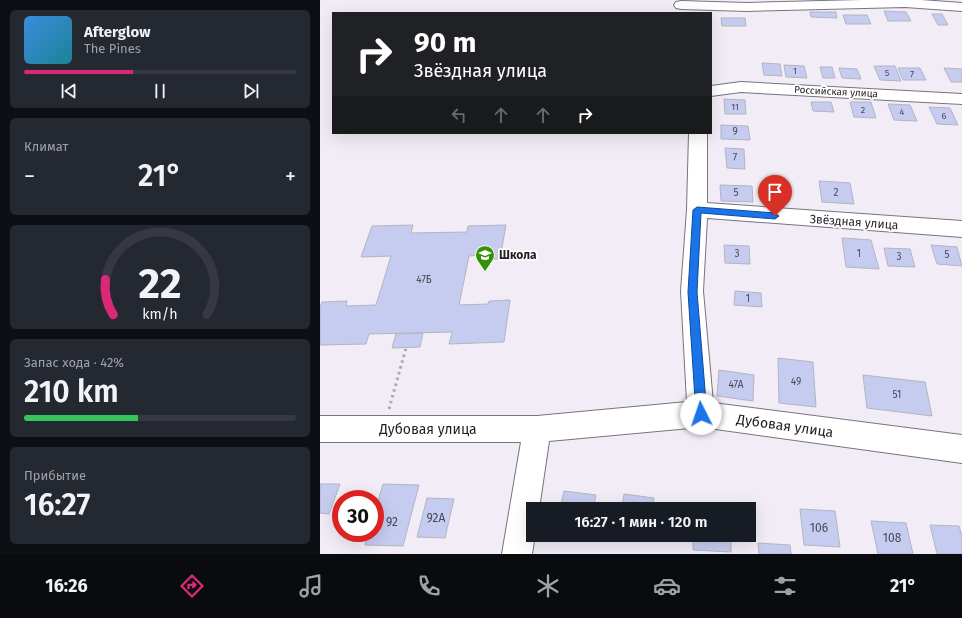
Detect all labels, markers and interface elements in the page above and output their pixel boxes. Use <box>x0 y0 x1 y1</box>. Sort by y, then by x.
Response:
text: Afterglow <box>84 23 150 41</box>
text: 90 m <box>414 26 476 59</box>
icon: right <box>348 28 400 80</box>
text: The Pines <box>84 41 141 56</box>
text: Звёздная улица <box>414 60 547 82</box>
house number: 1 <box>793 66 797 76</box>
house number: 5 <box>885 68 890 78</box>
house number: 7 <box>910 69 914 79</box>
icon: previous <box>58 80 80 102</box>
icon: pause <box>149 80 171 102</box>
icon: next <box>240 80 262 102</box>
street label: Российская улица <box>794 84 878 100</box>
house number: 11 <box>731 102 739 112</box>
icon: left <box>448 104 470 126</box>
icon: ahead <box>490 104 512 126</box>
icon: ahead <box>532 104 554 126</box>
icon: right <box>574 104 596 126</box>
house number: 2 <box>861 105 865 115</box>
house number: 4 <box>900 107 905 117</box>
house number: 6 <box>942 111 947 121</box>
house number: 9 <box>732 126 738 138</box>
text: Климат <box>24 139 68 154</box>
house number: 7 <box>733 152 738 164</box>
text: 21° <box>138 158 182 194</box>
text: − <box>24 163 35 190</box>
text: + <box>285 163 296 190</box>
pin <box>758 175 792 216</box>
icon: arrive <box>764 181 786 203</box>
house number: 5 <box>733 187 739 199</box>
house number: 2 <box>834 187 839 199</box>
street label: Звёздная улица <box>809 212 899 232</box>
school or university icon: Школа <box>474 244 496 272</box>
place label: Школа <box>499 248 537 262</box>
house number: 3 <box>735 248 740 260</box>
house number: 1 <box>857 248 861 260</box>
house number: 5 <box>944 249 950 261</box>
house number: 3 <box>897 251 902 263</box>
text: 22 <box>138 259 182 309</box>
house number: 47Б <box>416 274 432 286</box>
house number: 1 <box>746 293 750 305</box>
text: km/h <box>142 306 178 323</box>
text: Запас хода · 42% <box>24 355 124 370</box>
text: 210 km <box>24 374 119 410</box>
house number: 49 <box>791 376 801 388</box>
house number: 47А <box>729 379 744 391</box>
house number: 51 <box>893 389 901 401</box>
position arrow <box>680 393 722 435</box>
street label: Дубовая улица <box>735 411 834 441</box>
street label: Дубовая улица <box>378 421 477 438</box>
text: Прибытие <box>24 468 86 483</box>
text: 16:27 <box>24 487 90 523</box>
speed limit sign: 30 <box>332 490 384 542</box>
house number: 92А <box>427 511 446 525</box>
text: 16:27 · 1 мин · 120 m <box>575 513 707 531</box>
house number: 92 <box>386 515 398 529</box>
house number: 106 <box>810 521 828 535</box>
house number: 108 <box>883 531 902 545</box>
icon: directions <box>178 572 206 600</box>
icon: music <box>297 572 325 600</box>
icon: phone <box>415 572 443 600</box>
icon: climate <box>534 572 562 600</box>
icon: car <box>653 572 681 600</box>
icon: filters <box>771 572 799 600</box>
text: 16:26 <box>45 575 88 597</box>
text: 21° <box>890 575 917 597</box>

